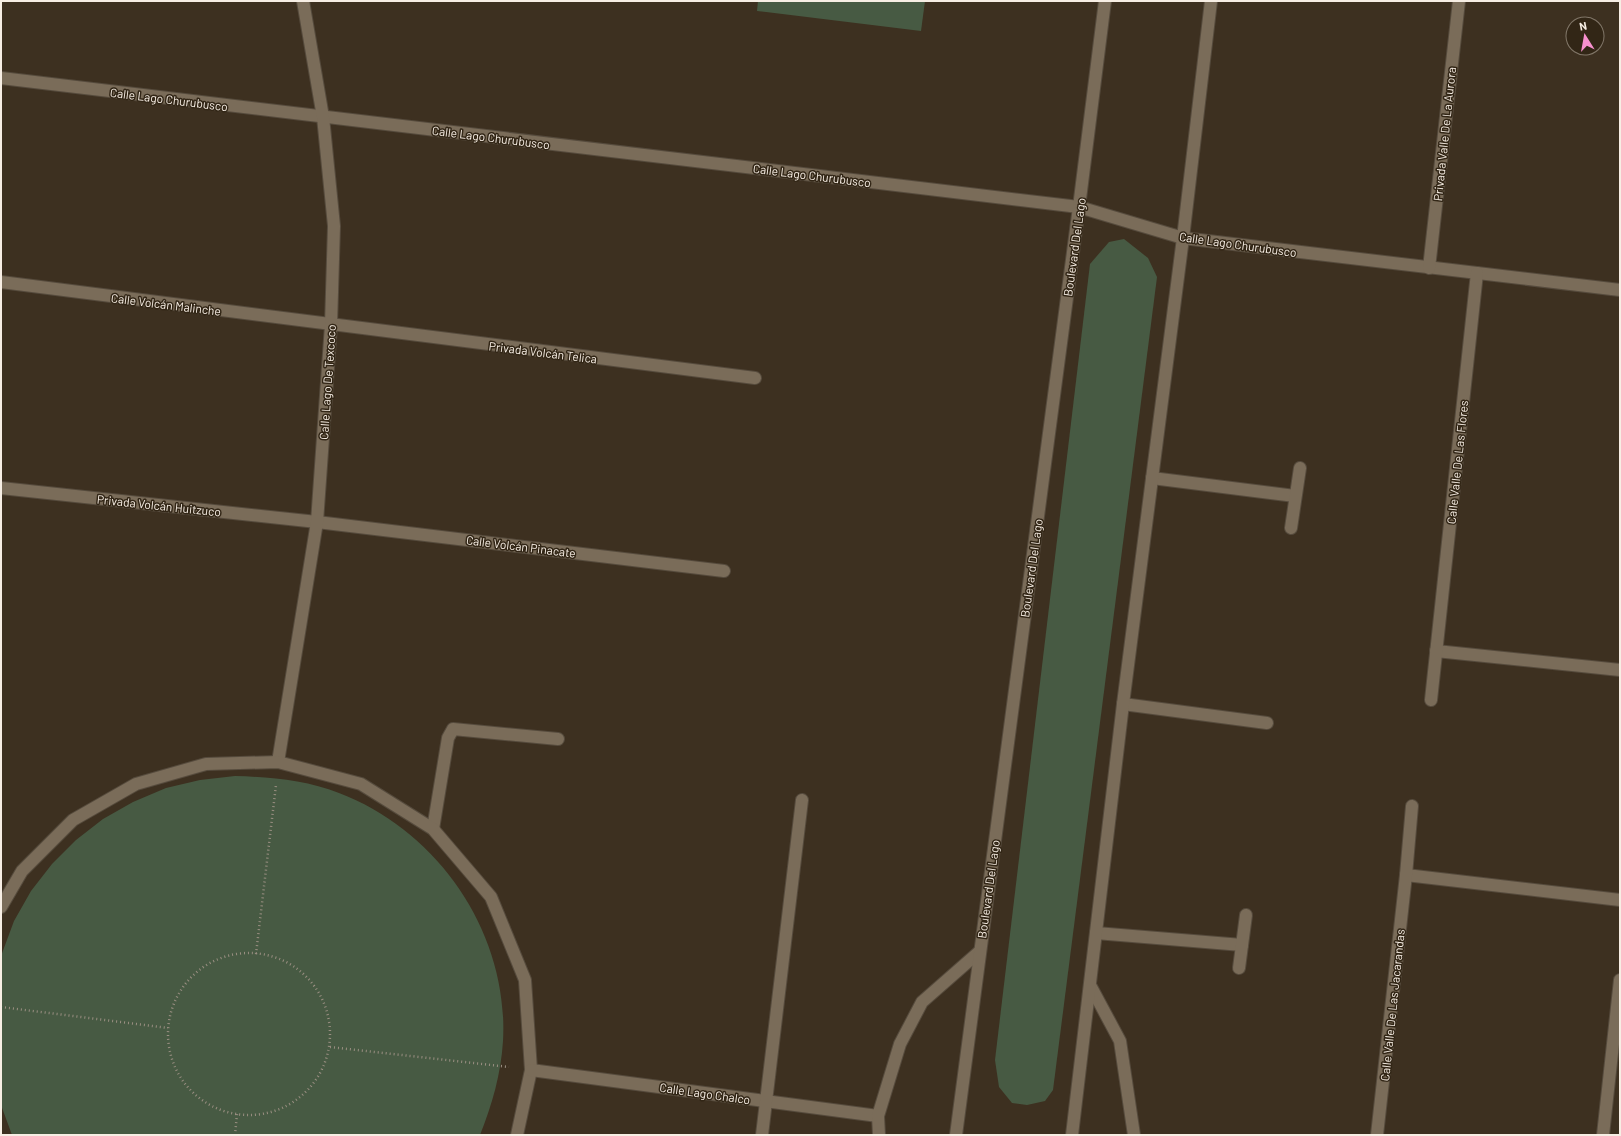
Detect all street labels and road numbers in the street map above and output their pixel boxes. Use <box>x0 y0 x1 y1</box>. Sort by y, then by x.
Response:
street label: Privada Valle De La Aurora <box>1430 66 1458 202</box>
street label: Calle Lago Churubusco <box>109 85 229 113</box>
street label: Calle Lago Churubusco <box>431 123 551 151</box>
street label: Calle Lago Churubusco <box>752 161 872 189</box>
street label: Boulevard Del Lago <box>1060 197 1088 297</box>
street label: Calle Lago Churubusco <box>1178 229 1298 259</box>
street label: Calle Volcán Malinche <box>110 290 222 318</box>
street label: Calle Lago De Texcoco <box>316 324 338 440</box>
street label: Privada Volcán Telica <box>488 338 598 366</box>
street label: Calle Valle De Las Flores <box>1444 399 1470 525</box>
street label: Privada Volcán Huitzuco <box>96 492 222 518</box>
street label: Boulevard Del Lago <box>1017 518 1045 618</box>
street label: Calle Volcán Pinacate <box>465 532 577 560</box>
street label: Boulevard Del Lago <box>974 839 1002 939</box>
street label: Calle Valle De Las Jacarandas <box>1377 928 1407 1082</box>
street label: Calle Lago Chalco <box>659 1080 751 1106</box>

